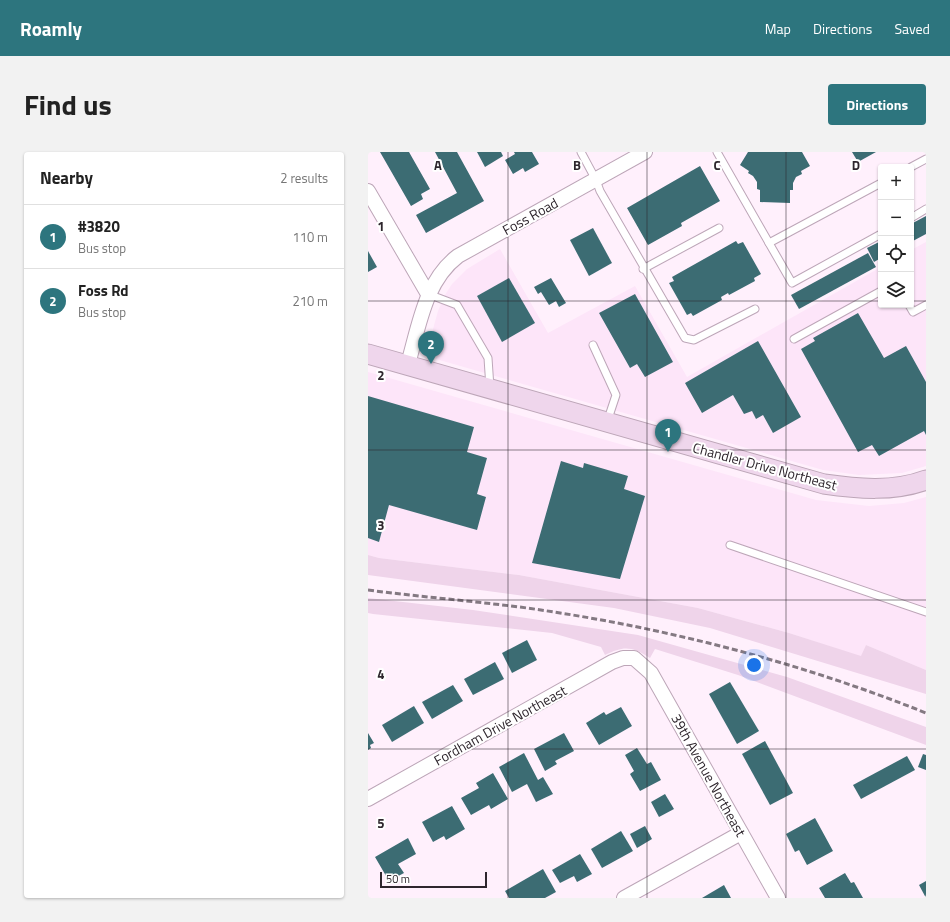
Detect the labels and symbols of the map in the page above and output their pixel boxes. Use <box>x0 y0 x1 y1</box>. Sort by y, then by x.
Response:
text: A <box>434 155 442 175</box>
text: B <box>573 155 581 175</box>
text: C <box>713 155 721 175</box>
text: D <box>852 155 860 175</box>
street label: Foss Road <box>498 192 562 240</box>
text: 1 <box>377 216 385 236</box>
pin: 2 <box>418 331 444 364</box>
text: 2 <box>377 365 385 385</box>
pin: 1 <box>655 419 681 452</box>
street label: Chandler Drive Northeast <box>691 437 840 495</box>
text: 3 <box>377 515 385 535</box>
your location <box>744 655 764 675</box>
text: 4 <box>377 664 385 684</box>
street label: Fordham Drive Northeast <box>430 680 570 770</box>
street label: 39th Avenue Northeast <box>666 710 752 840</box>
text: 5 <box>377 813 385 833</box>
scale bar <box>380 870 487 889</box>

